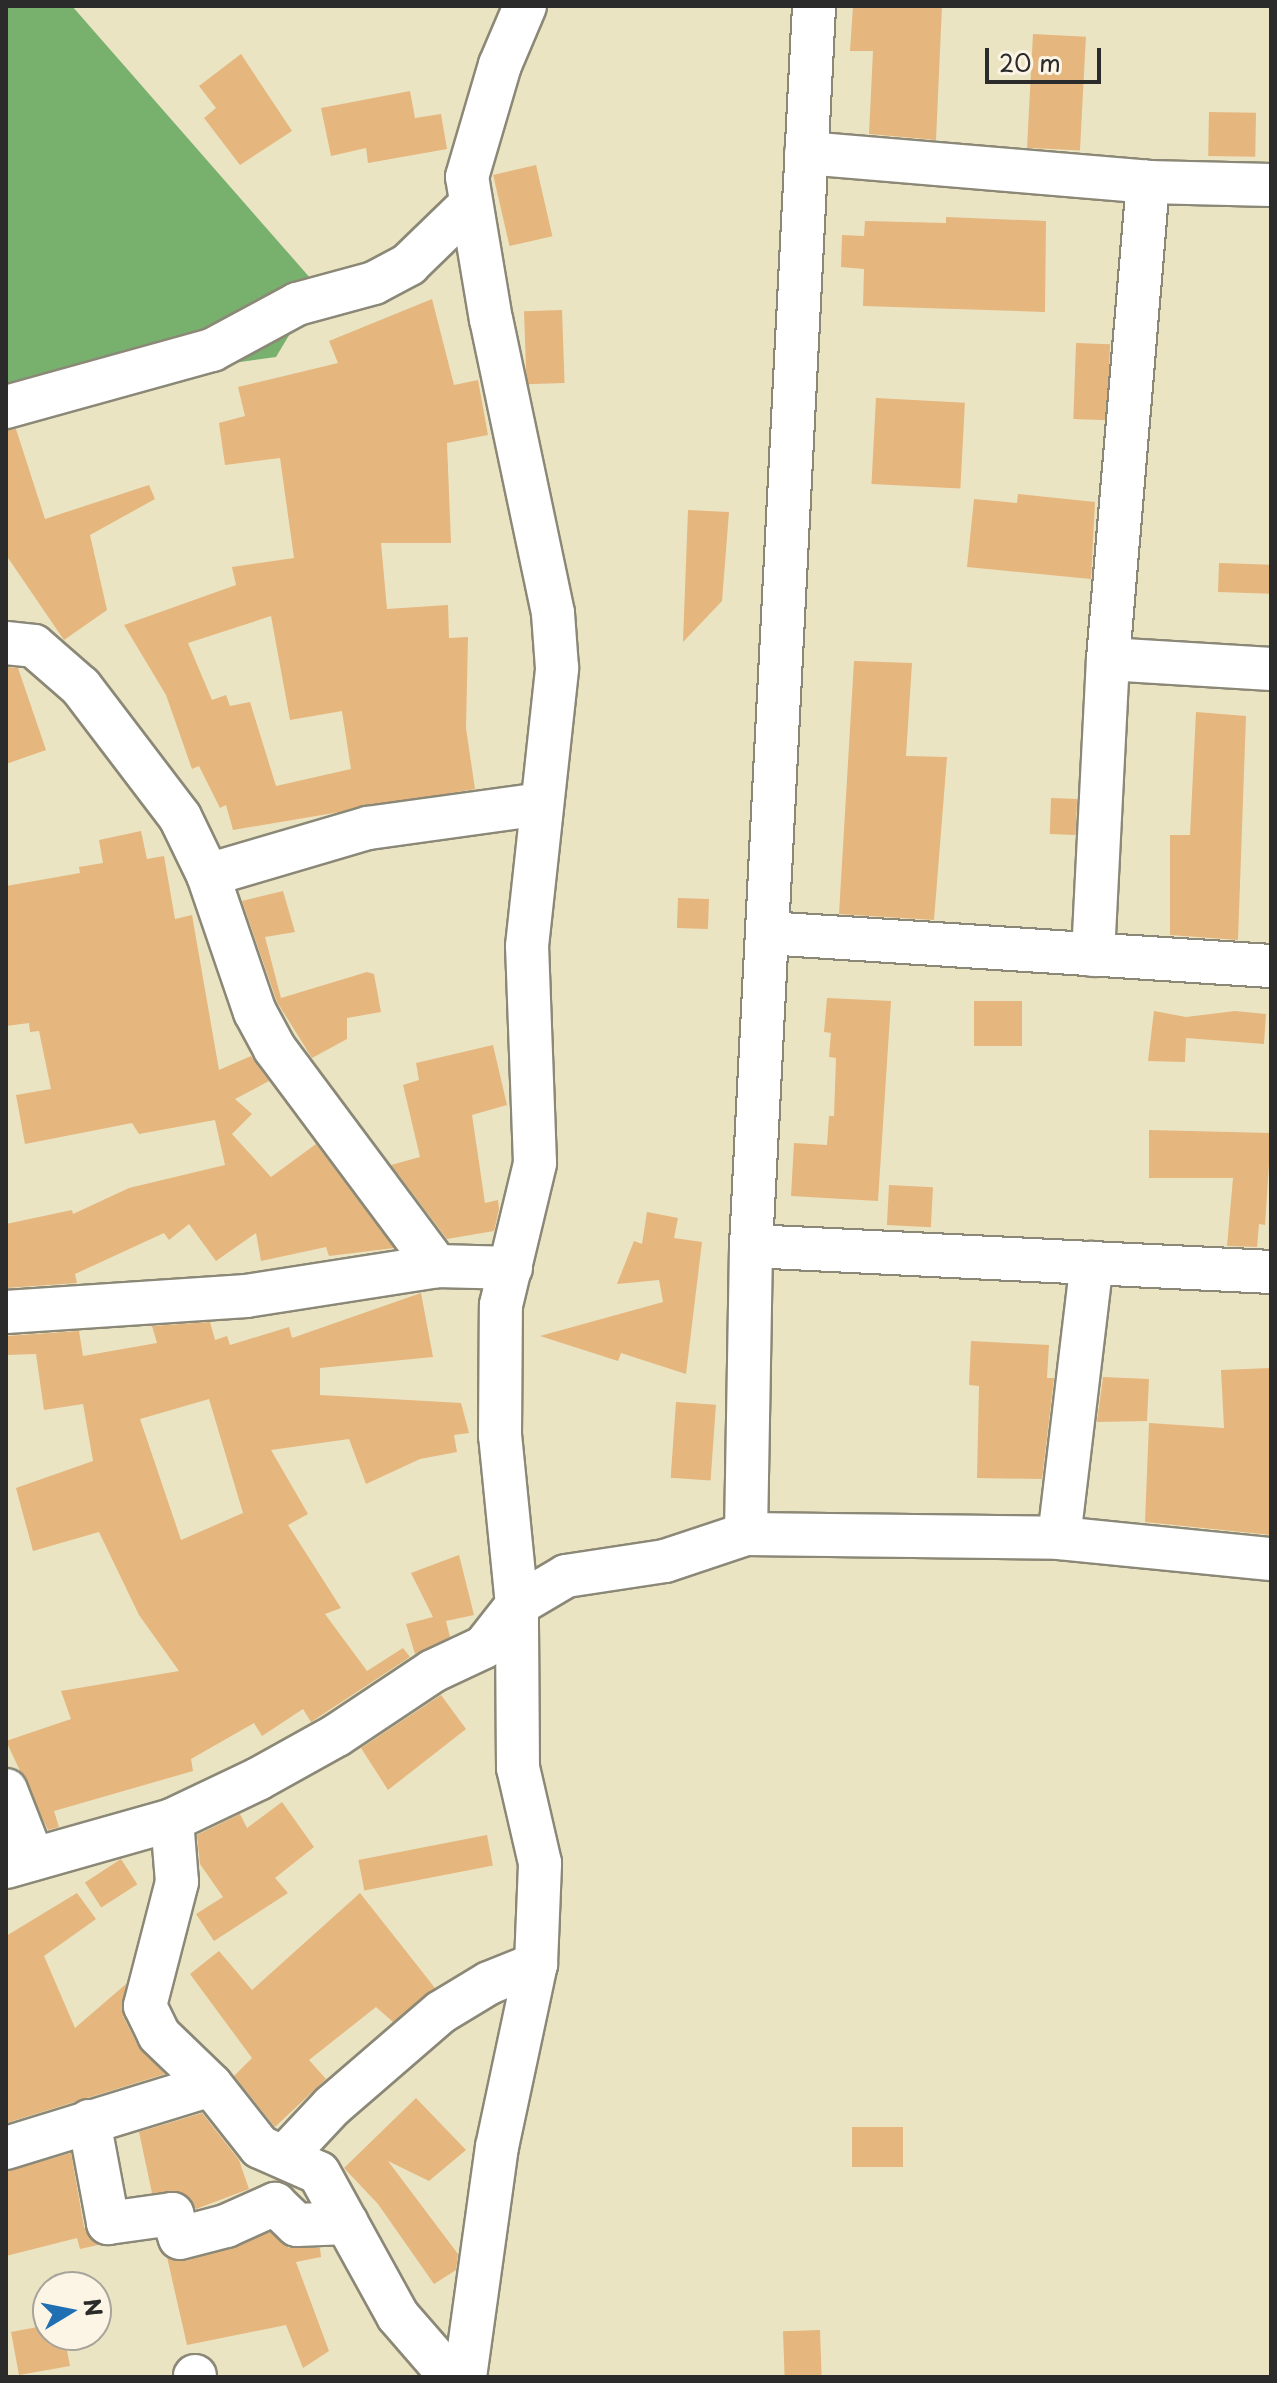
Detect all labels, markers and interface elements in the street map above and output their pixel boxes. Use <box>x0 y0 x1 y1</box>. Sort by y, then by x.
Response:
scale bar <box>989 32 1105 82</box>
text: 20 m <box>999 44 1061 80</box>
north arrow <box>32 2271 112 2351</box>
text: N <box>76 2296 112 2319</box>

